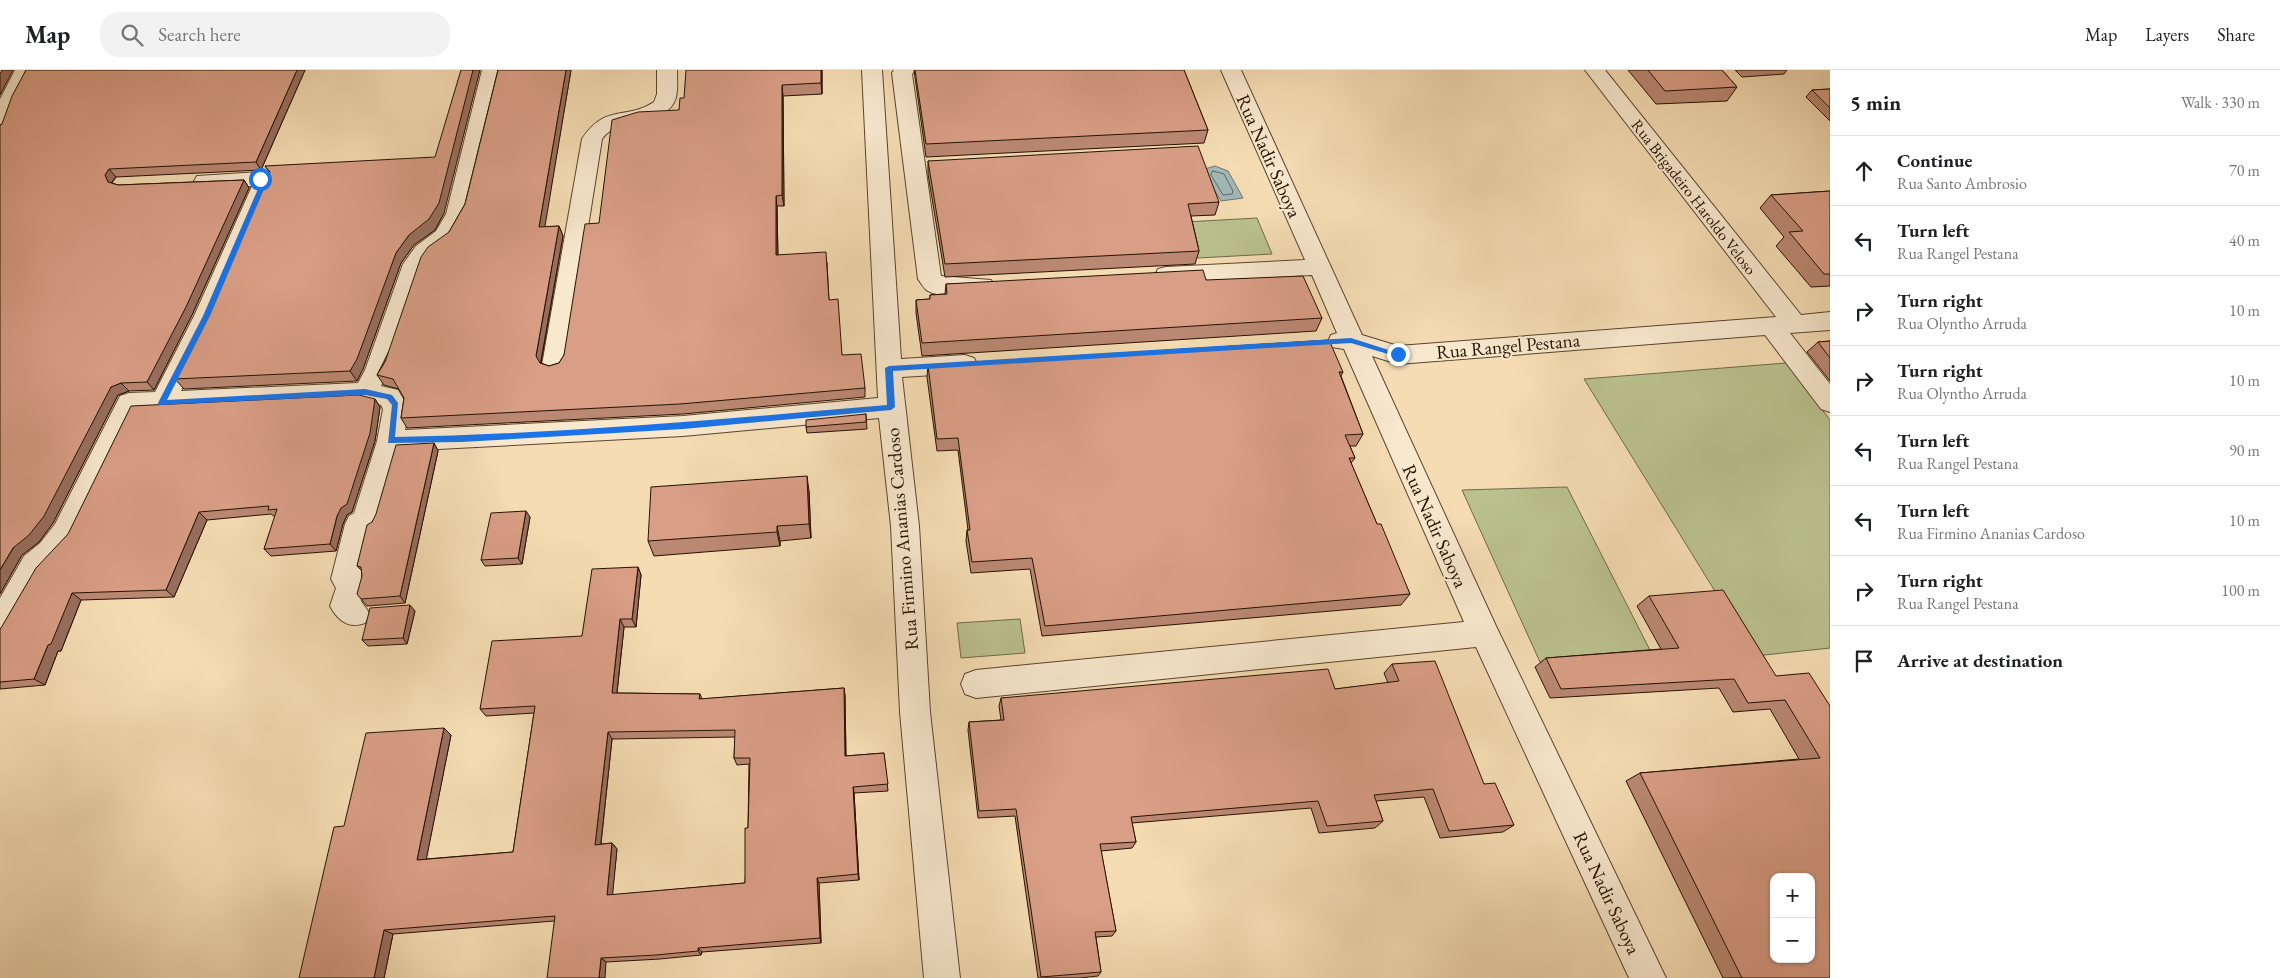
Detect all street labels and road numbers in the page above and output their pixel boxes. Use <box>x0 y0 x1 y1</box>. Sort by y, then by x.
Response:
street label: Rua Nadir Saboya <box>1231 90 1308 222</box>
street label: Rua Brigadeiro Haroldo Veloso <box>1627 115 1761 279</box>
street label: Rua Rangel Pestana <box>1435 327 1581 365</box>
street label: Rua Firmino Ananias Cardoso <box>880 427 924 651</box>
street label: Rua Nadir Saboya <box>1397 460 1474 592</box>
street label: Rua Nadir Saboya <box>1568 828 1647 959</box>

